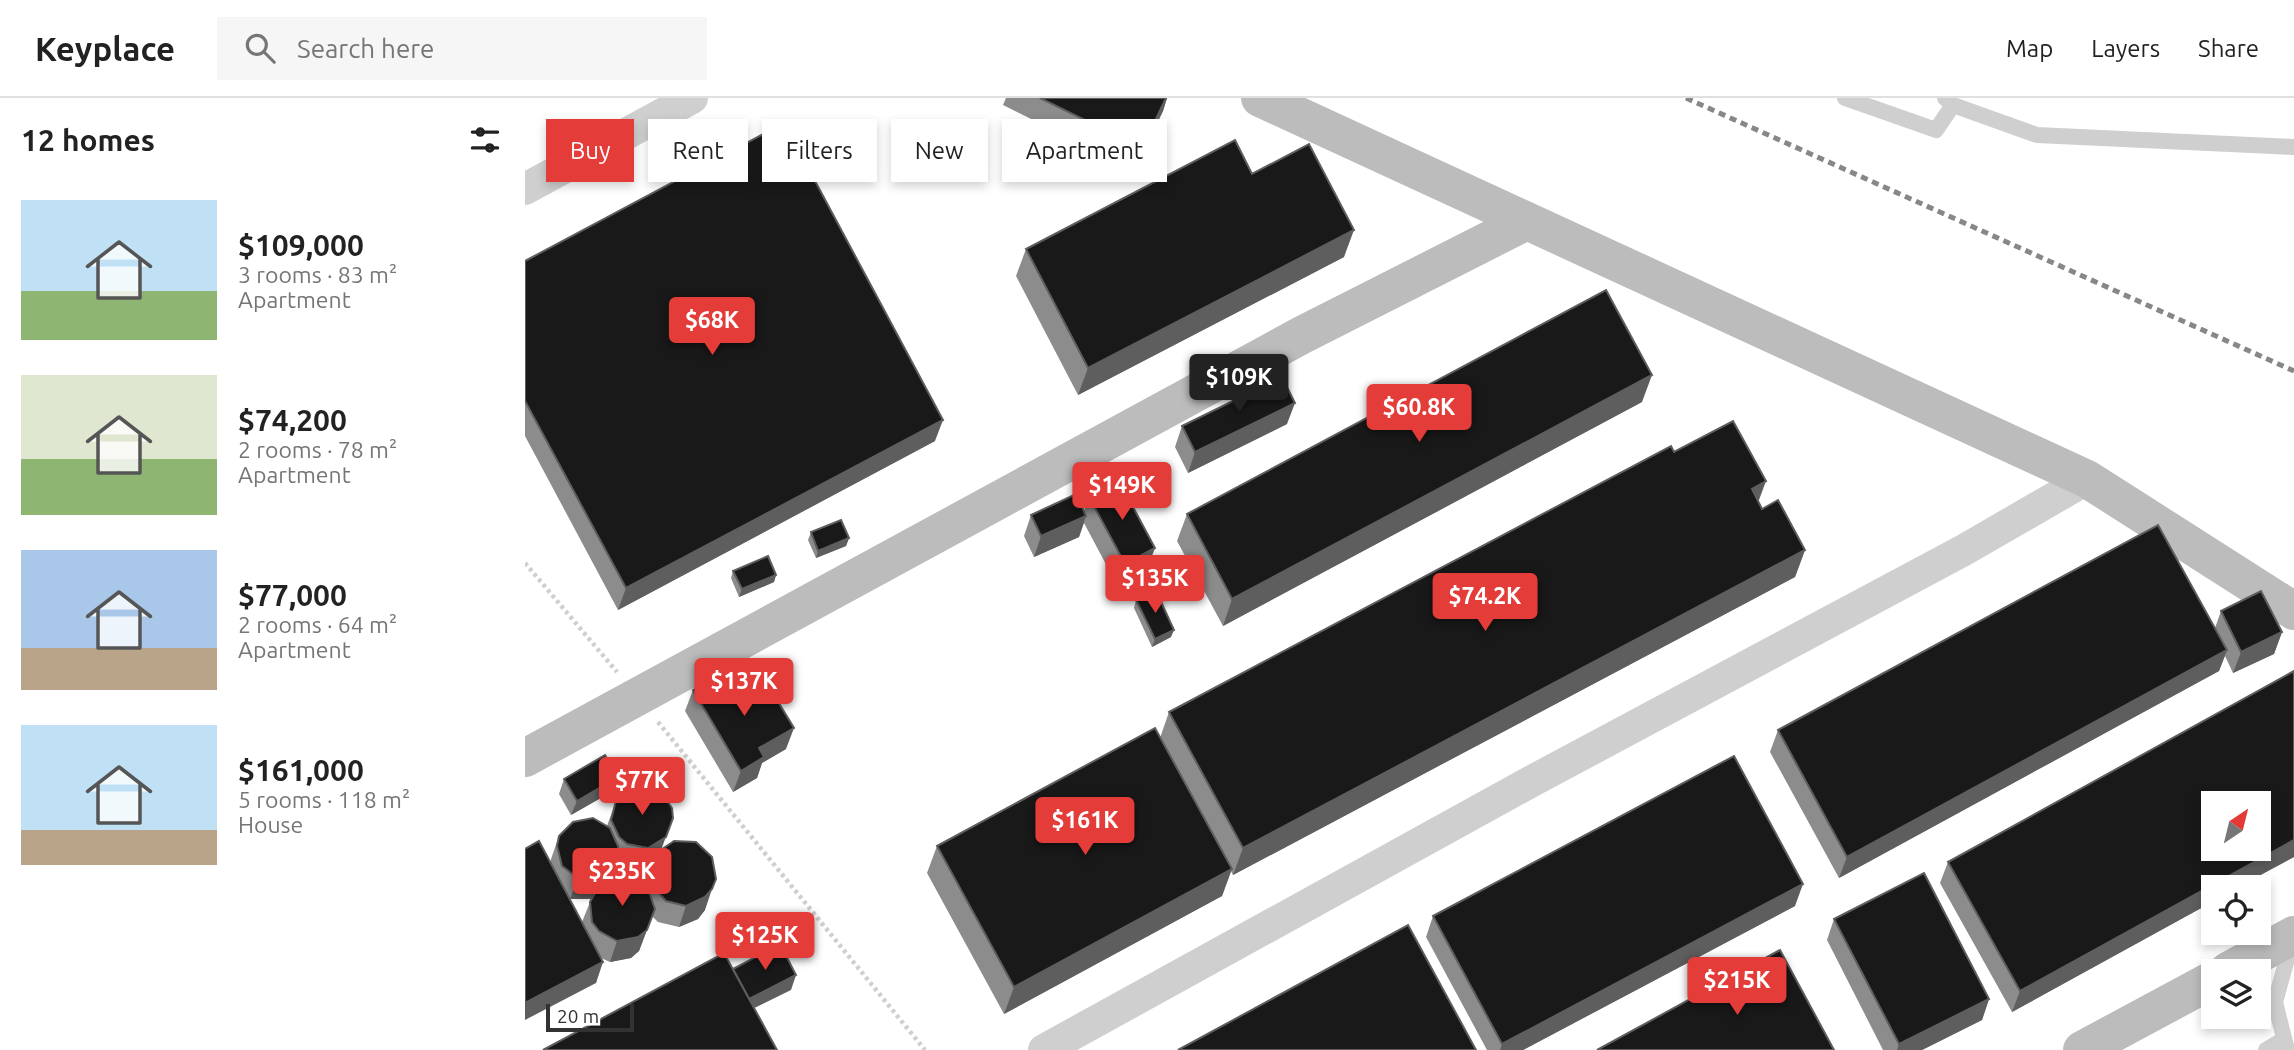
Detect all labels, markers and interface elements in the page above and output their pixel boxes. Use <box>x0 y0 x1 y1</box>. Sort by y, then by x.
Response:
search box <box>217 17 707 80</box>
icon: search <box>241 29 279 67</box>
text: Keyplace <box>35 30 175 67</box>
text: Search here <box>297 34 434 63</box>
text: Map <box>2006 35 2053 62</box>
text: Layers <box>2091 35 2160 62</box>
text: Share <box>2198 35 2259 62</box>
chip: Buy <box>546 119 634 182</box>
chip: Rent <box>648 119 748 182</box>
chip: Filters <box>762 119 877 182</box>
chip: New <box>891 119 988 182</box>
chip: Apartment <box>1002 119 1167 182</box>
icon: filters <box>466 121 504 159</box>
text: 12 homes <box>21 123 155 157</box>
icon: home <box>77 228 161 312</box>
text: $109,000 <box>238 228 364 262</box>
text: 3 rooms · 83 m² <box>238 262 397 287</box>
text: Apartment <box>238 287 351 312</box>
pin: $68K <box>671 298 753 357</box>
text: $68K <box>685 307 739 332</box>
pin: $109K <box>1190 354 1288 414</box>
text: $109K <box>1205 364 1273 389</box>
pin: $60.8K <box>1362 384 1476 444</box>
text: $60.8K <box>1383 394 1455 419</box>
icon: home <box>77 403 161 487</box>
text: $74,200 <box>238 403 347 437</box>
text: 2 rooms · 78 m² <box>238 437 397 462</box>
text: Apartment <box>238 462 351 487</box>
pin: $149K <box>1073 462 1171 522</box>
text: $149K <box>1088 472 1156 497</box>
pin: $135K <box>1106 556 1204 615</box>
text: $135K <box>1121 565 1189 590</box>
pin: $74.2K <box>1428 574 1542 633</box>
icon: home <box>77 578 161 662</box>
text: $77,000 <box>238 578 347 612</box>
text: $74.2K <box>1449 583 1521 608</box>
text: 2 rooms · 64 m² <box>238 612 397 637</box>
text: Apartment <box>238 637 351 662</box>
pin: $137K <box>695 658 793 718</box>
text: $137K <box>710 668 778 693</box>
icon: home <box>77 753 161 837</box>
text: $161,000 <box>238 753 364 787</box>
pin: $77K <box>601 758 683 817</box>
text: $77K <box>615 767 669 792</box>
text: 5 rooms · 118 m² <box>238 787 410 812</box>
north arrow <box>2201 791 2271 861</box>
map controls <box>2201 791 2271 1029</box>
pin: $161K <box>1036 798 1134 857</box>
text: $161K <box>1051 807 1119 832</box>
text: House <box>238 812 303 837</box>
pin: $235K <box>573 848 671 908</box>
text: $235K <box>588 858 656 883</box>
button: locate <box>2201 875 2271 945</box>
pin: $125K <box>716 912 814 972</box>
text: $125K <box>731 922 799 947</box>
pin: $215K <box>1688 958 1786 1017</box>
button: layers <box>2201 959 2271 1029</box>
text: $215K <box>1703 967 1771 992</box>
scale bar <box>546 1001 633 1033</box>
text: 20 m <box>557 1005 599 1027</box>

